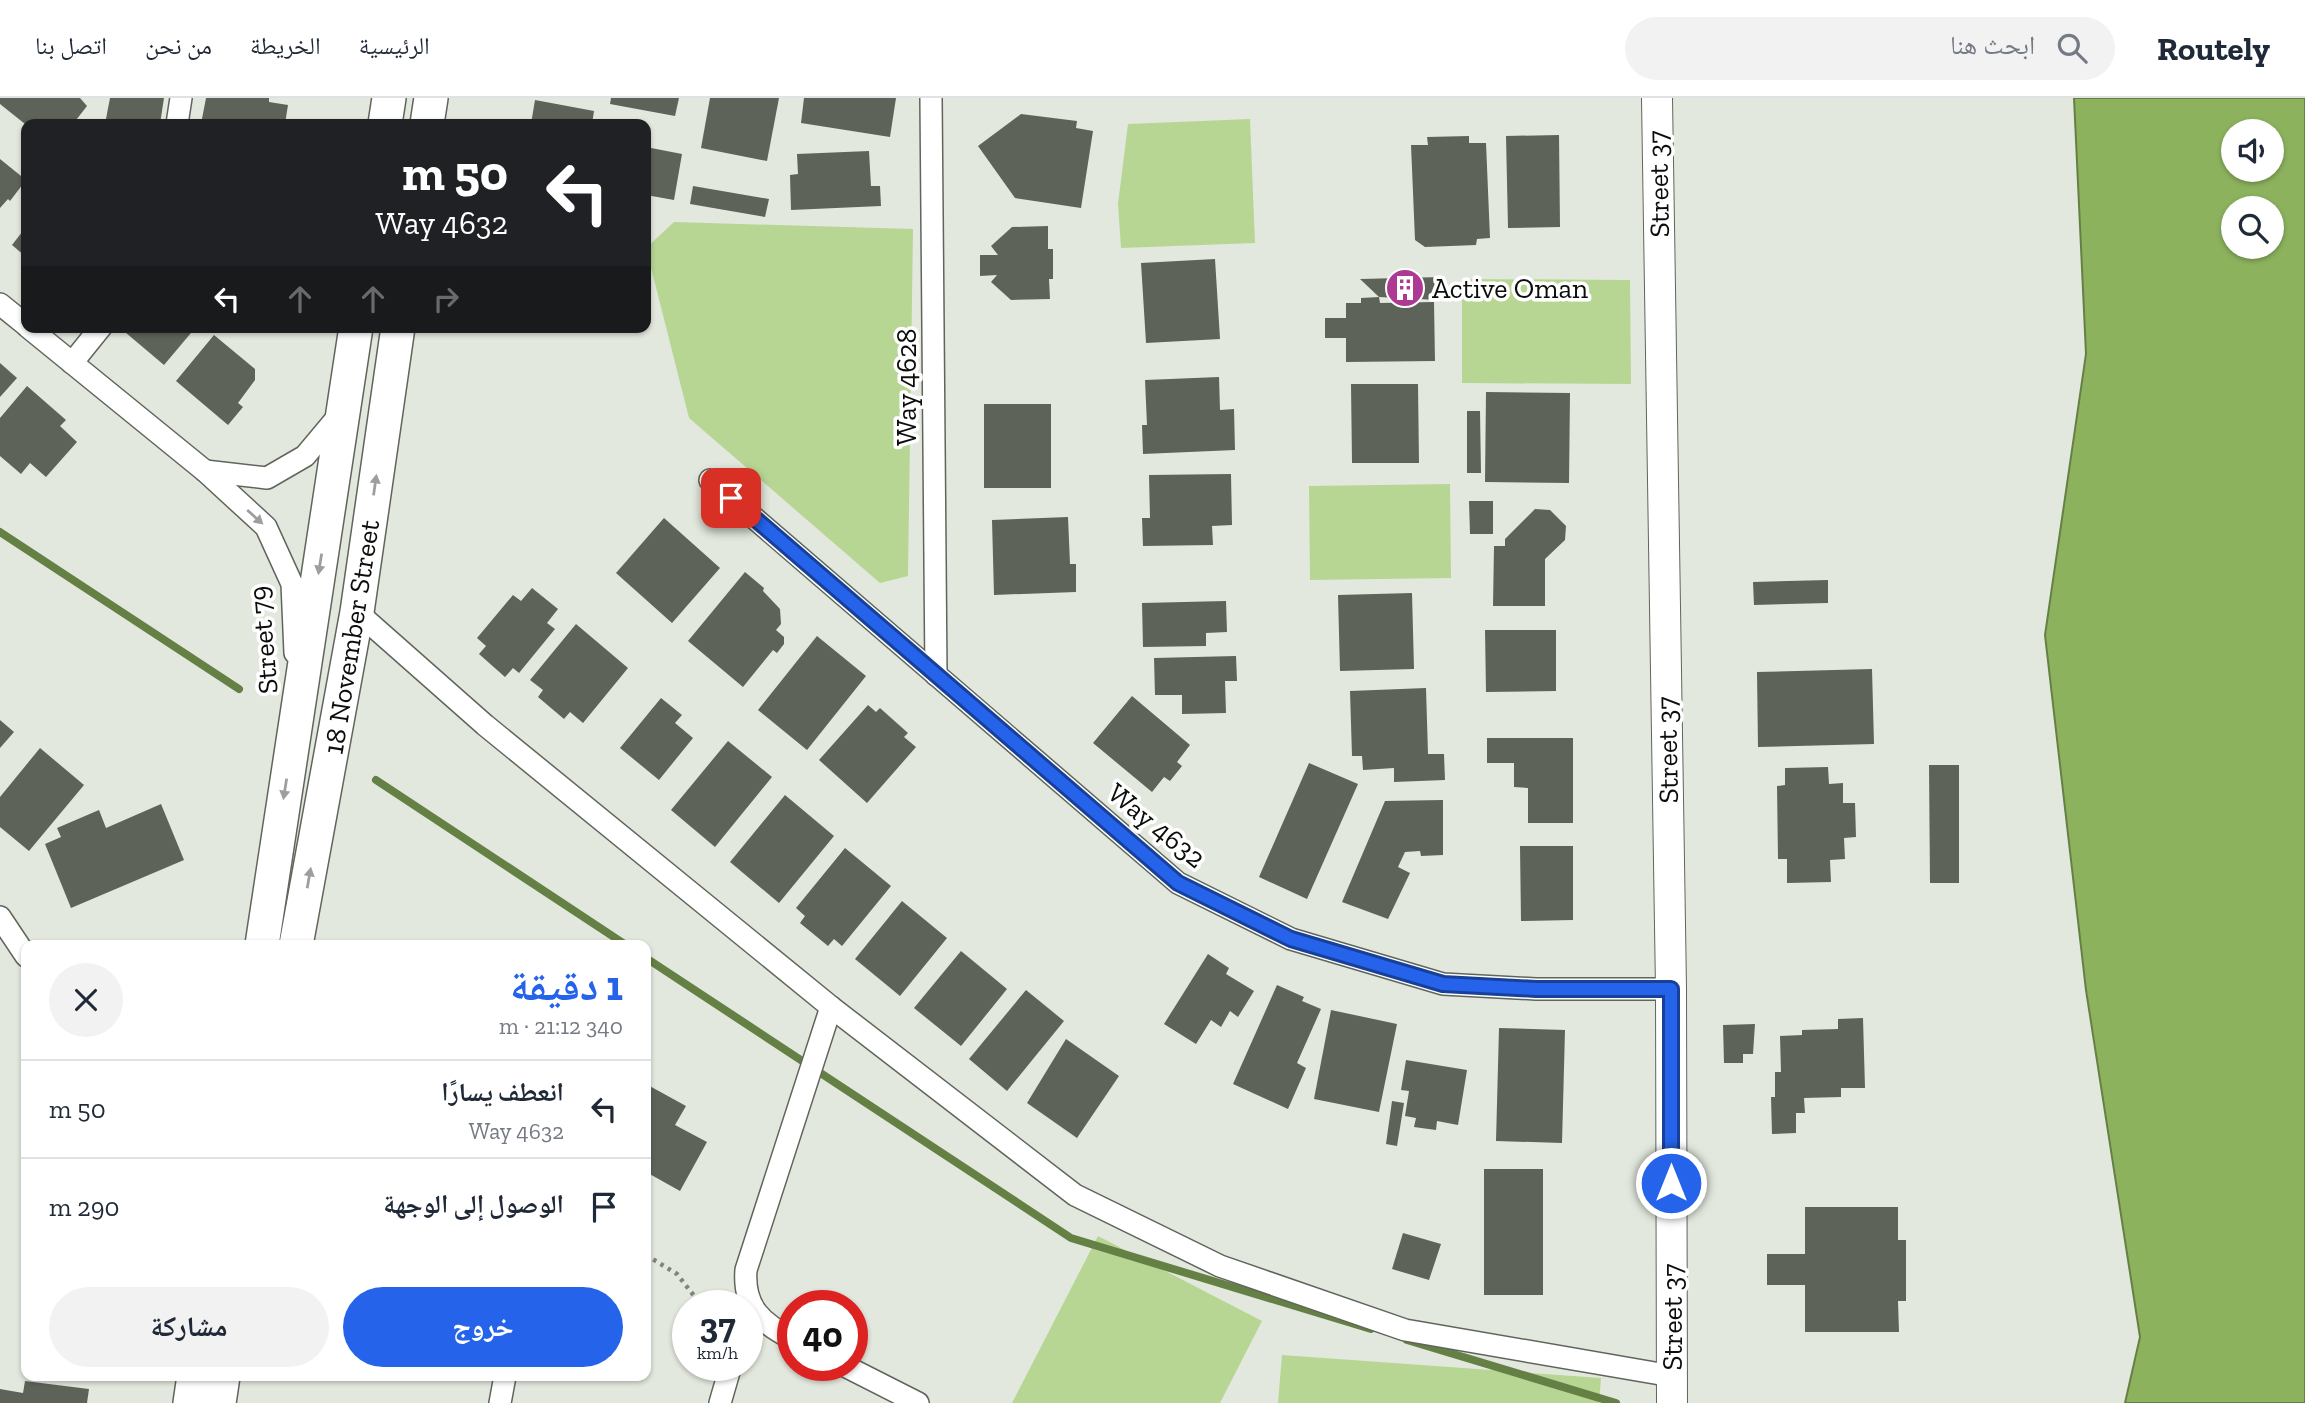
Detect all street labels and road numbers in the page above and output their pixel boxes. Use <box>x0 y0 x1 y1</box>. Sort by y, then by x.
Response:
street label: Street 37 <box>1641 130 1676 238</box>
street label: Way 4628 <box>890 328 923 446</box>
street label: 18 November Street <box>317 517 386 757</box>
street label: Street 79 <box>242 585 285 695</box>
street label: Street 37 <box>1650 696 1685 804</box>
street label: Way 4632 <box>1101 776 1212 875</box>
street label: Street 37 <box>1656 1263 1689 1371</box>

